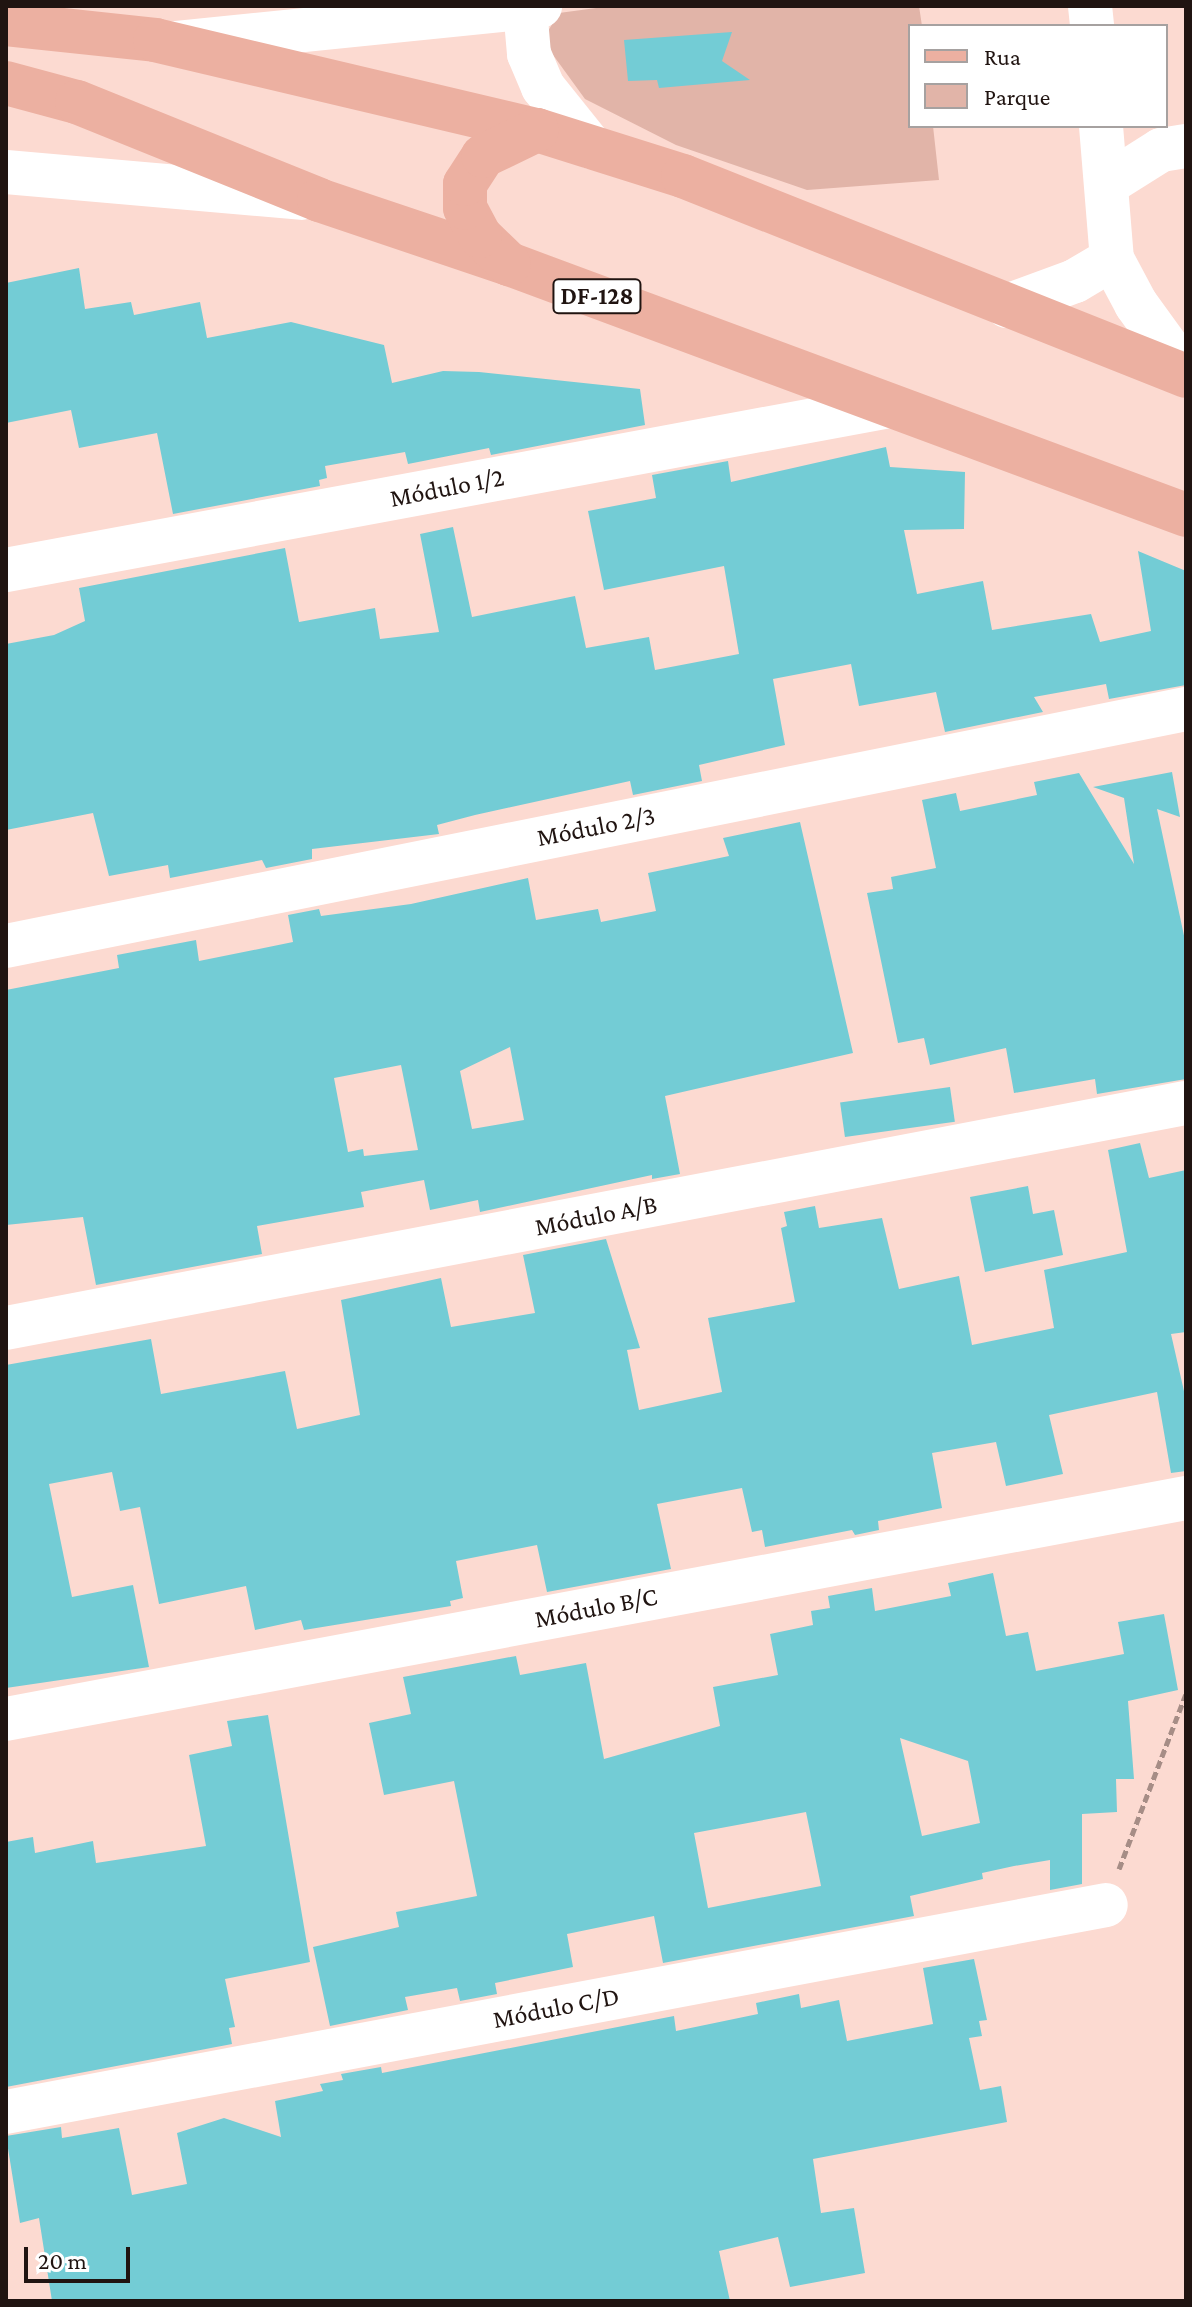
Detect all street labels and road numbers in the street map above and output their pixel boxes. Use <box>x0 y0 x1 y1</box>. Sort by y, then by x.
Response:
road number: DF-128 <box>551 276 643 316</box>
street label: Módulo 1/2 <box>387 462 507 514</box>
street label: Módulo 2/3 <box>534 800 658 854</box>
street label: Módulo A/B <box>532 1189 660 1243</box>
street label: Módulo B/C <box>532 1581 660 1635</box>
street label: Módulo C/D <box>490 1980 622 2036</box>

